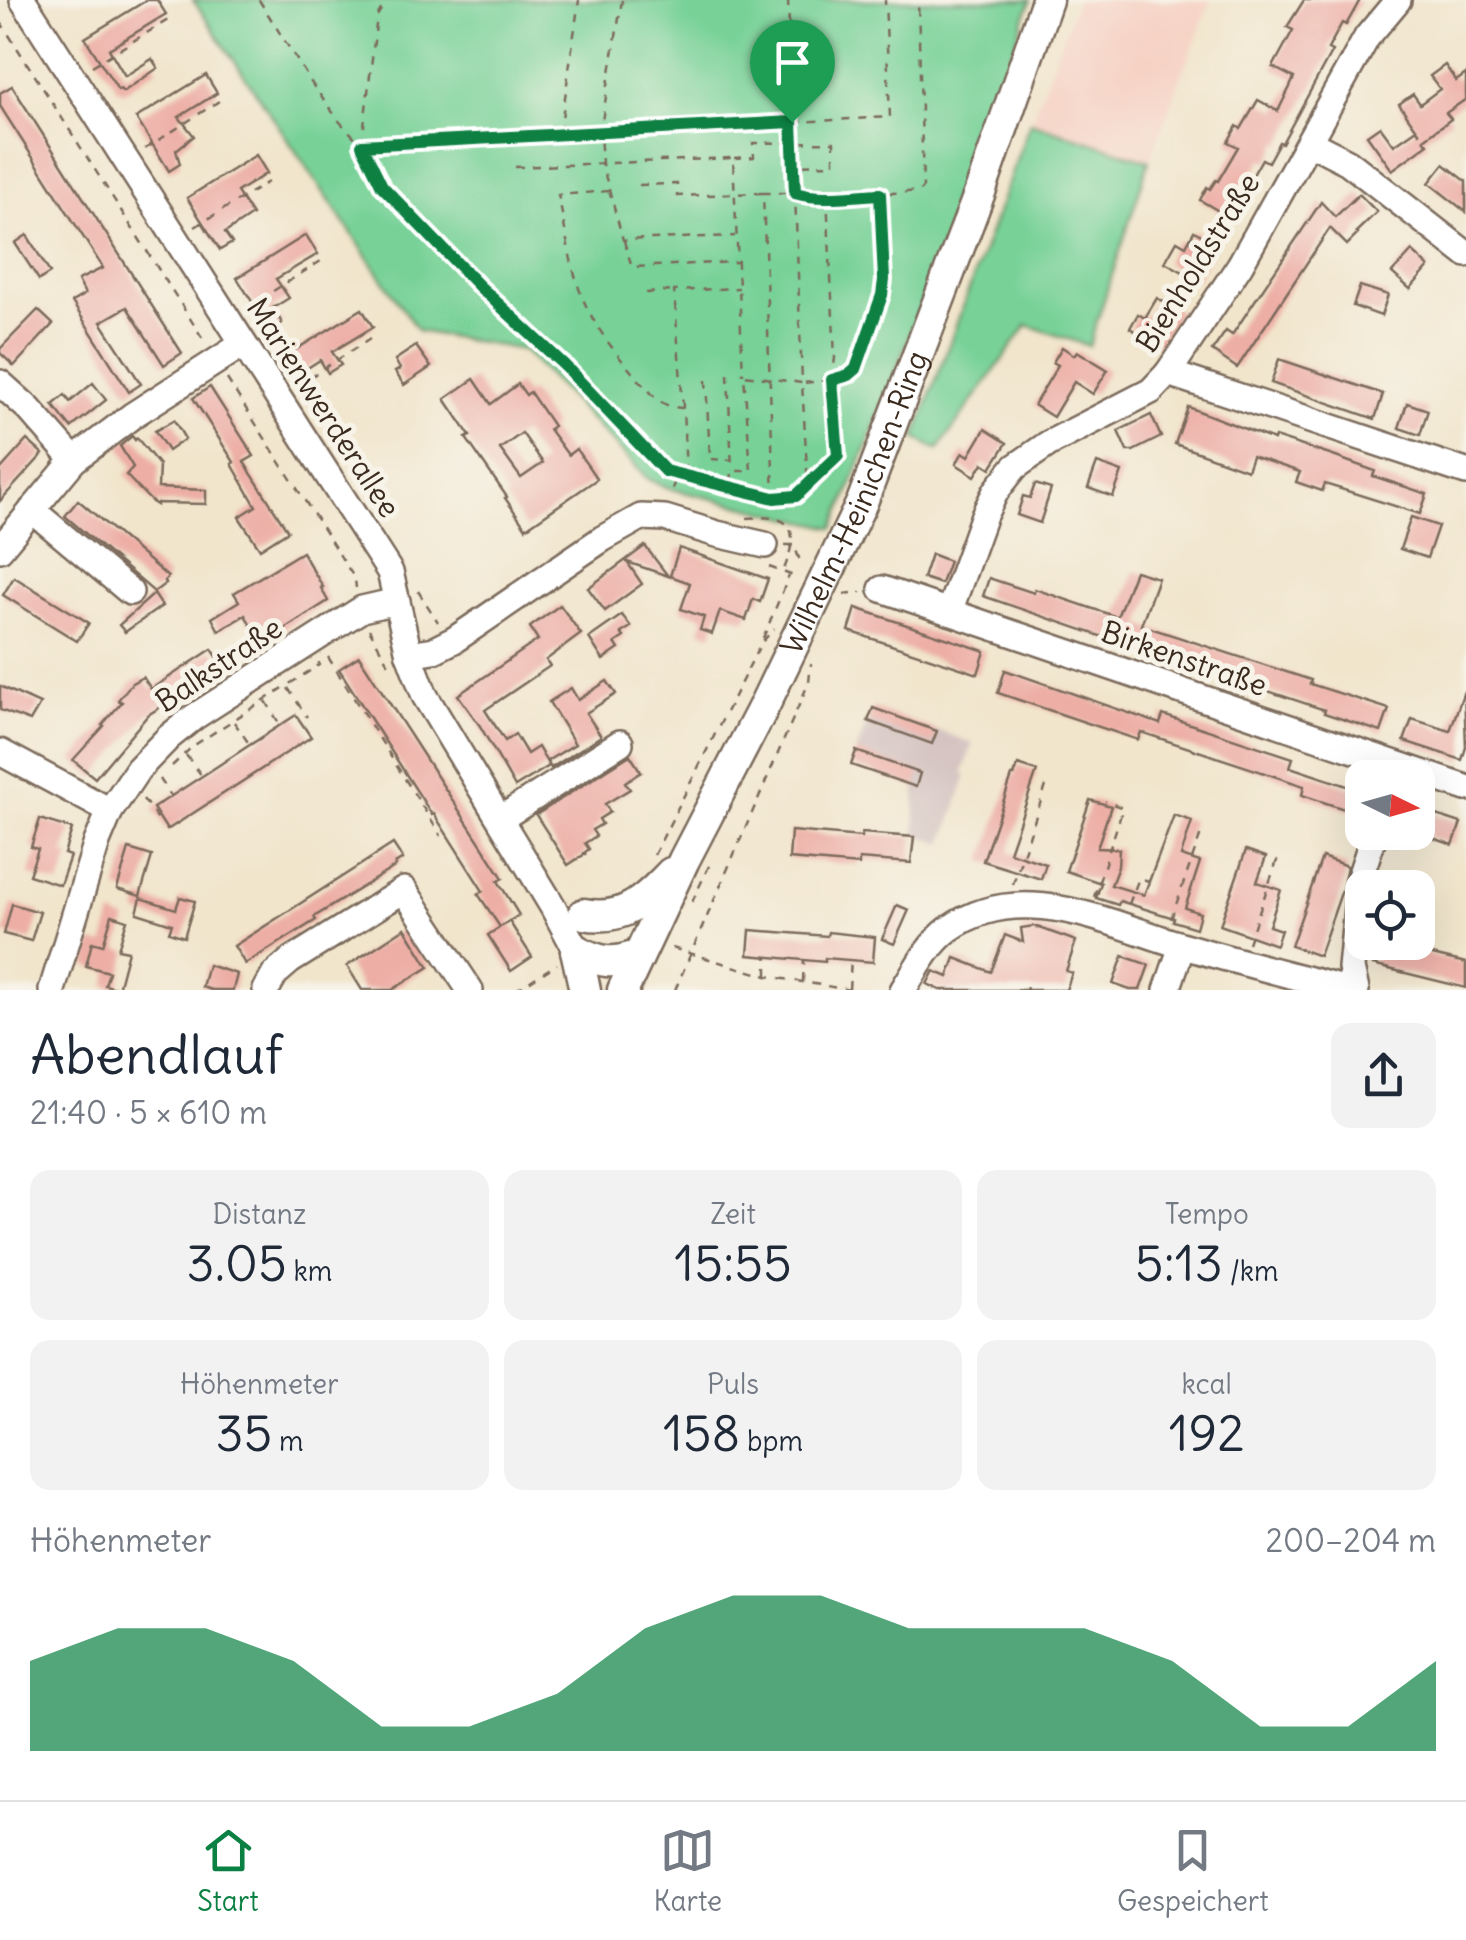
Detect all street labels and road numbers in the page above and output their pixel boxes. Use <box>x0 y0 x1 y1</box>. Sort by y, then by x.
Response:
street label: Bienholdstraße <box>1127 166 1267 359</box>
street label: Marienwerderallee <box>239 291 409 524</box>
street label: Wilhelm-Heinichen-Ring <box>772 345 936 660</box>
street label: Balkstraße <box>148 608 289 720</box>
street label: Birkenstraße <box>1097 612 1272 704</box>

